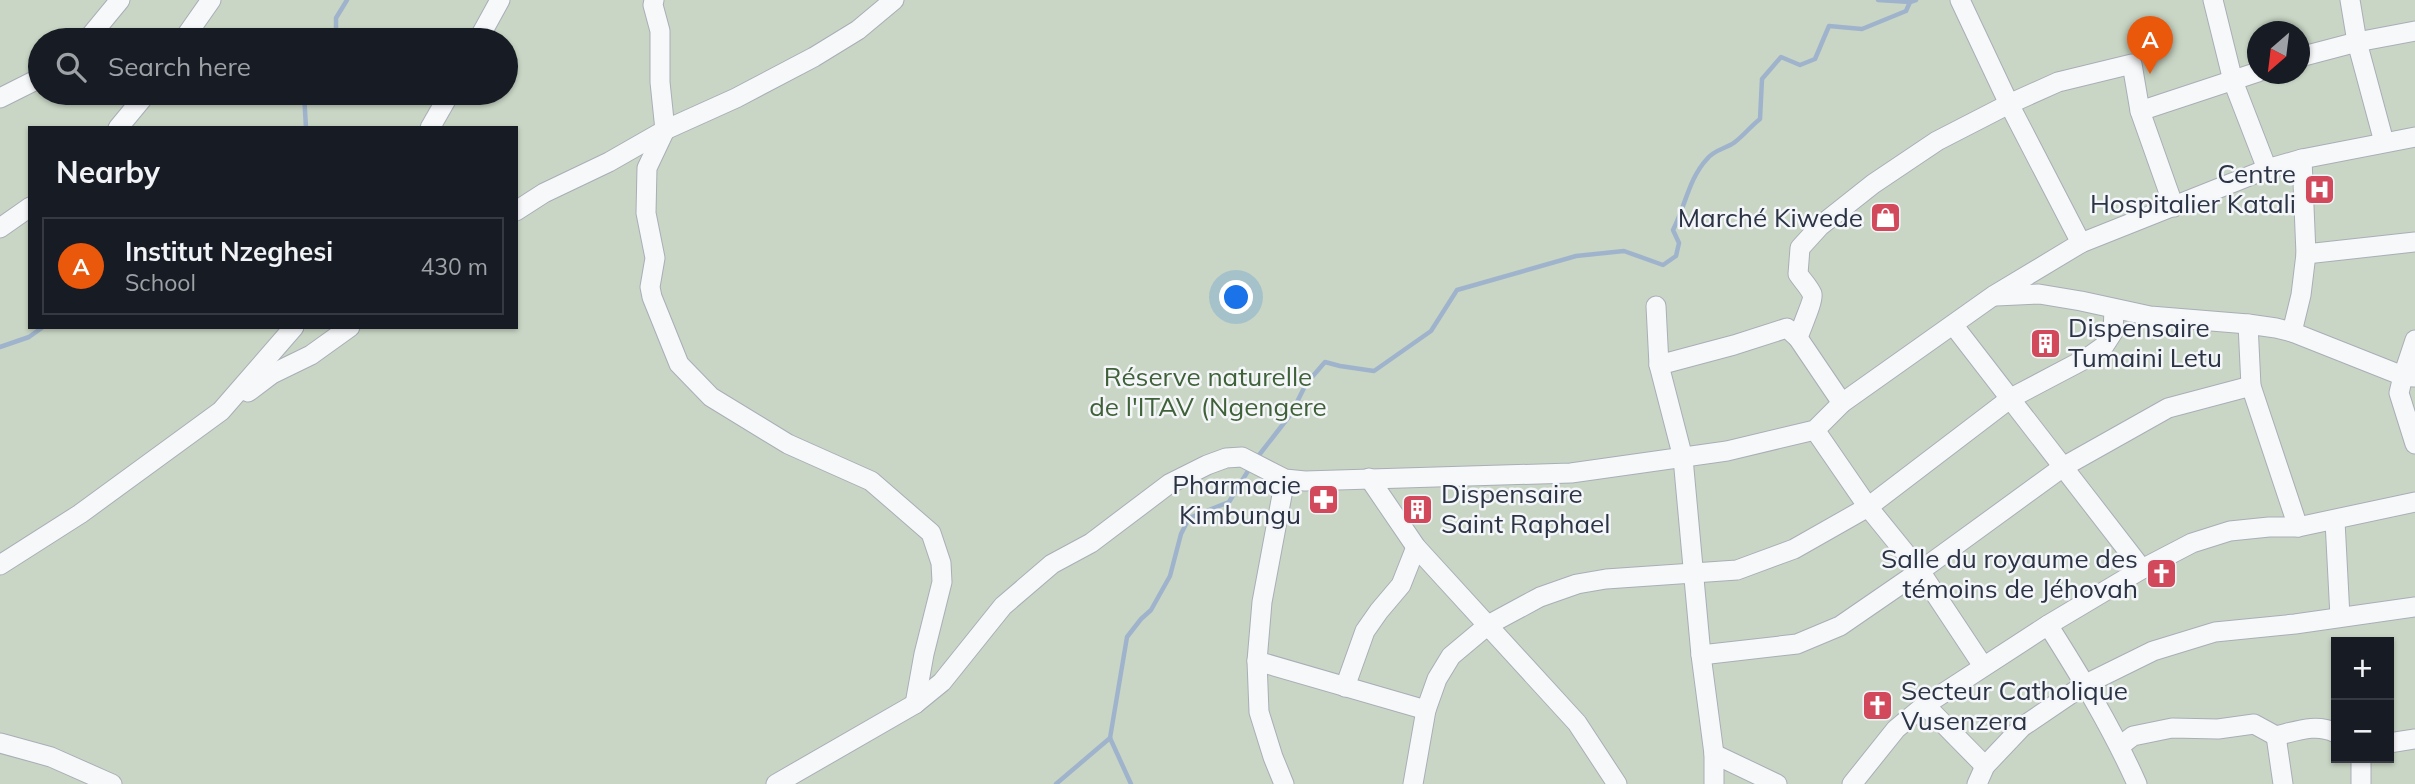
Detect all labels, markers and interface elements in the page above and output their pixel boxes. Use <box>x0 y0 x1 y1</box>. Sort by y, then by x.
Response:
pin: A <box>2127 16 2173 74</box>
north arrow <box>2247 21 2310 84</box>
search box <box>28 28 518 105</box>
icon: search <box>52 48 90 86</box>
text: Search here <box>108 50 251 83</box>
text: Nearby <box>56 153 160 191</box>
place label: Centre Hospitalier Katali <box>2090 157 2296 220</box>
hospital icon: Centre Hospitalier Katali <box>2302 172 2336 206</box>
place label: Marché Kiwede <box>1678 201 1863 234</box>
shop icon: Marché Kiwede <box>1869 201 1903 235</box>
text: Institut Nzeghesi <box>125 235 333 268</box>
text: A <box>72 252 90 281</box>
text: 430 m <box>420 252 488 281</box>
text: School <box>125 268 196 297</box>
your location <box>1219 280 1253 314</box>
place label: Dispensaire Tumaini Letu <box>2068 311 2222 374</box>
building icon: Dispensaire Tumaini Letu <box>2028 326 2062 360</box>
park label: Réserve naturelle de l'ITAV (Ngengere <box>1089 360 1327 423</box>
place label: Pharmacie Kimbungu <box>1172 468 1301 531</box>
place label: Dispensaire Saint Raphael <box>1441 477 1610 540</box>
pharmacy icon: Pharmacie Kimbungu <box>1307 483 1341 517</box>
building icon: Dispensaire Saint Raphael <box>1401 492 1435 526</box>
place label: Salle du royaume des témoins de Jéhovah <box>1881 542 2138 605</box>
church icon: Salle du royaume des témoins de Jéhovah <box>2144 557 2178 591</box>
map controls <box>2331 637 2394 763</box>
button: + <box>2331 637 2394 700</box>
place label: Secteur Catholique Vusenzera <box>1901 674 2128 737</box>
church icon: Secteur Catholique Vusenzera <box>1861 689 1895 723</box>
button: − <box>2331 700 2394 763</box>

